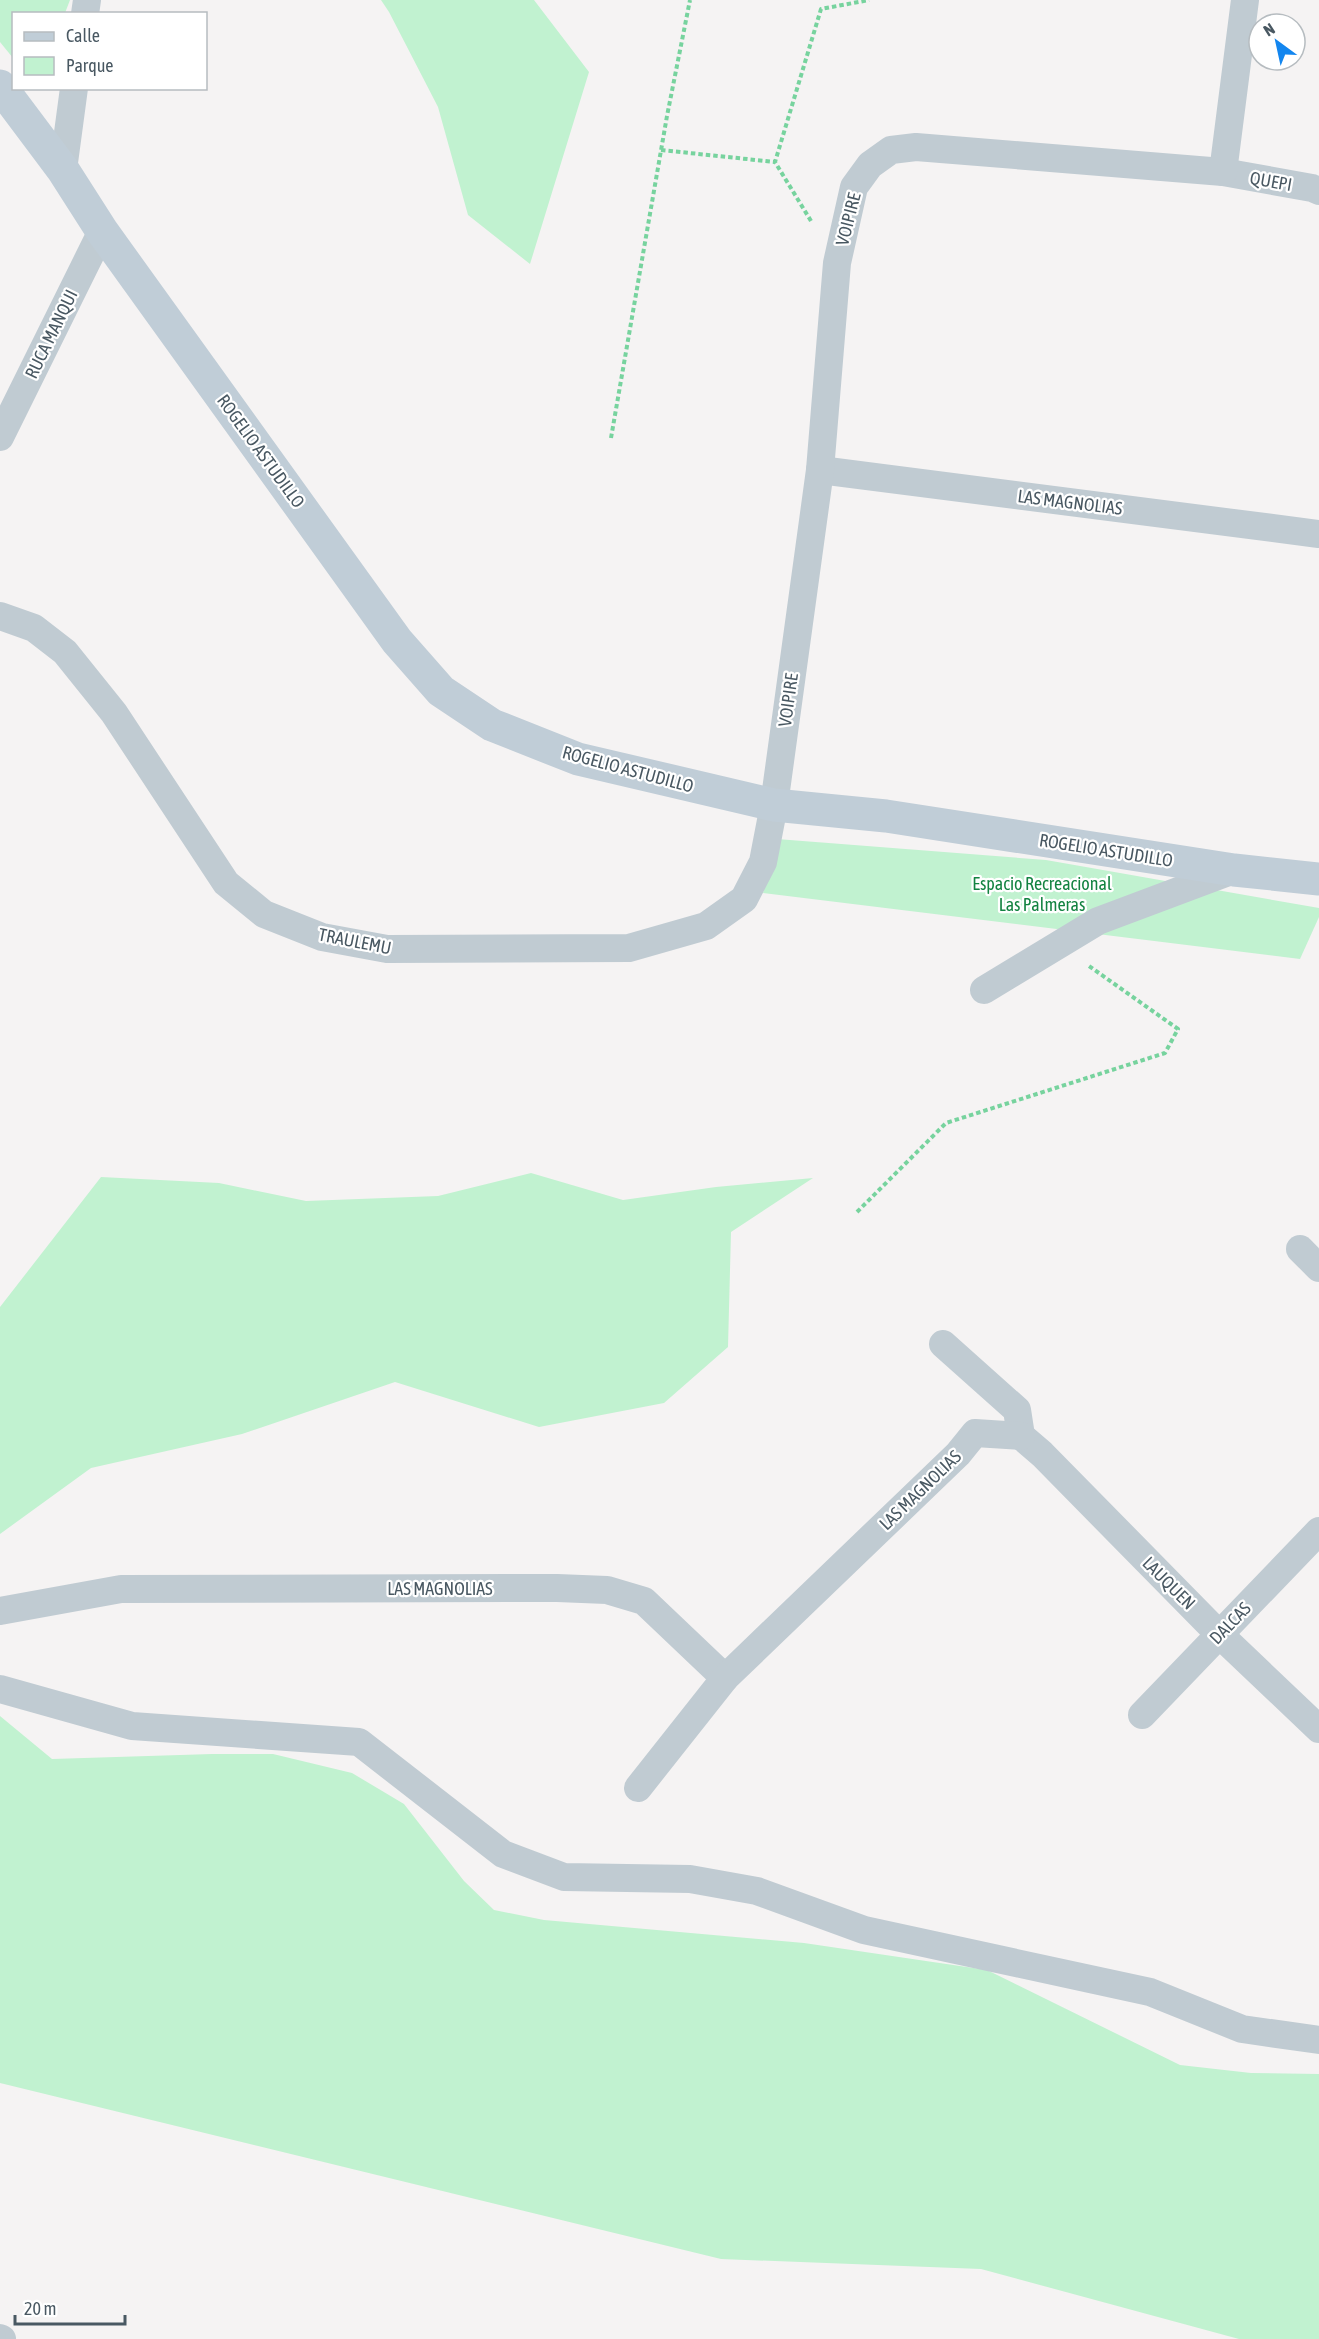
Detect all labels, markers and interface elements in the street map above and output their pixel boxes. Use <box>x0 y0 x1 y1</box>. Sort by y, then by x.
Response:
legend <box>12 12 207 90</box>
north arrow <box>1247 12 1307 72</box>
text: N <box>1260 19 1278 40</box>
text: Calle <box>66 25 100 46</box>
text: Parque <box>66 55 114 76</box>
street label: QUEPI <box>1248 167 1294 195</box>
street label: VOIPIRE <box>831 190 865 248</box>
street label: RUCA MANQUI <box>20 286 82 382</box>
street label: ROGELIO ASTUDILLO <box>213 390 309 512</box>
street label: LAS MAGNOLIAS <box>1016 485 1124 519</box>
street label: VOIPIRE <box>774 672 802 728</box>
street label: ROGELIO ASTUDILLO <box>560 741 696 797</box>
street label: ROGELIO ASTUDILLO <box>1038 829 1174 871</box>
park label: Espacio Recreacional Las Palmeras <box>972 873 1112 915</box>
street label: TRAULEMU <box>317 924 393 958</box>
street label: LAS MAGNOLIAS <box>875 1446 965 1534</box>
street label: LAUQUEN <box>1138 1552 1200 1614</box>
street label: LAS MAGNOLIAS <box>387 1578 493 1599</box>
street label: DALCAS <box>1205 1597 1255 1648</box>
scale bar <box>15 2288 124 2326</box>
text: 20 m <box>24 2298 56 2319</box>

